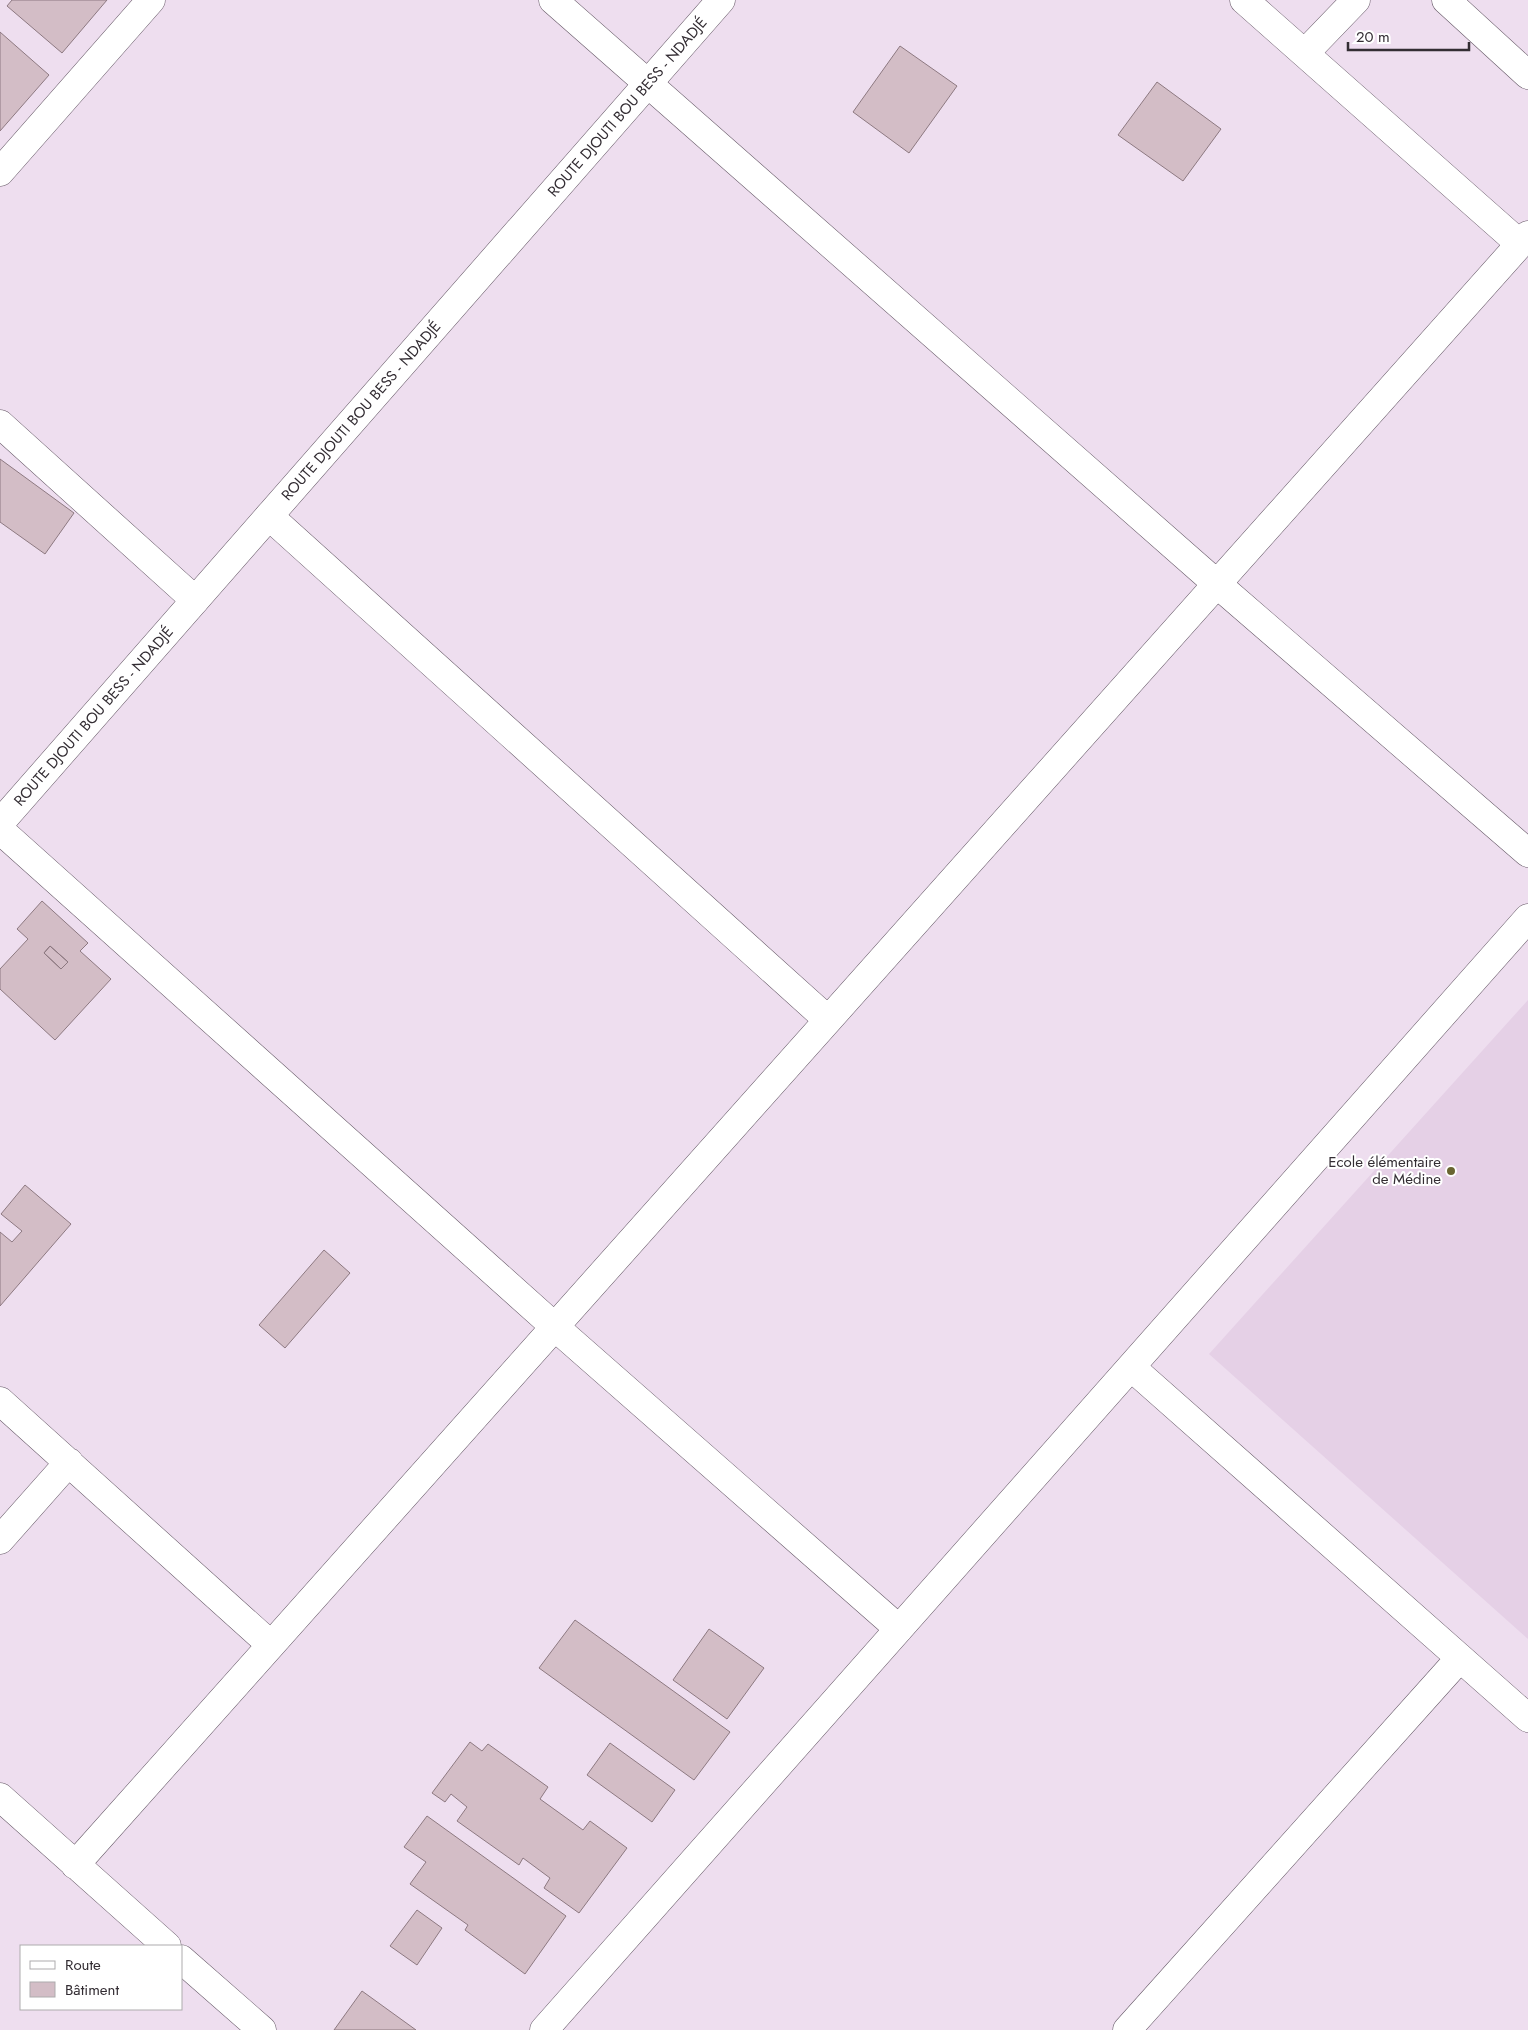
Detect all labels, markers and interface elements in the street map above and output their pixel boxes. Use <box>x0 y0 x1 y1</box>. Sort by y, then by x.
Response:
street label: ROUTE DJOUTI BOU BESS - NDADJÉ <box>542 12 712 202</box>
scale bar <box>1348 20 1469 52</box>
text: 20 m <box>1356 26 1390 48</box>
street label: ROUTE DJOUTI BOU BESS - NDADJÉ <box>276 316 446 505</box>
street label: ROUTE DJOUTI BOU BESS - NDADJÉ <box>9 622 178 811</box>
place label: Ecole élémentaire de Médine <box>1328 1151 1441 1190</box>
marker: Ecole élémentaire de Médine <box>1445 1165 1457 1177</box>
legend <box>20 1945 182 2010</box>
text: Route <box>65 1954 101 1976</box>
text: Bâtiment <box>65 1979 119 2001</box>

